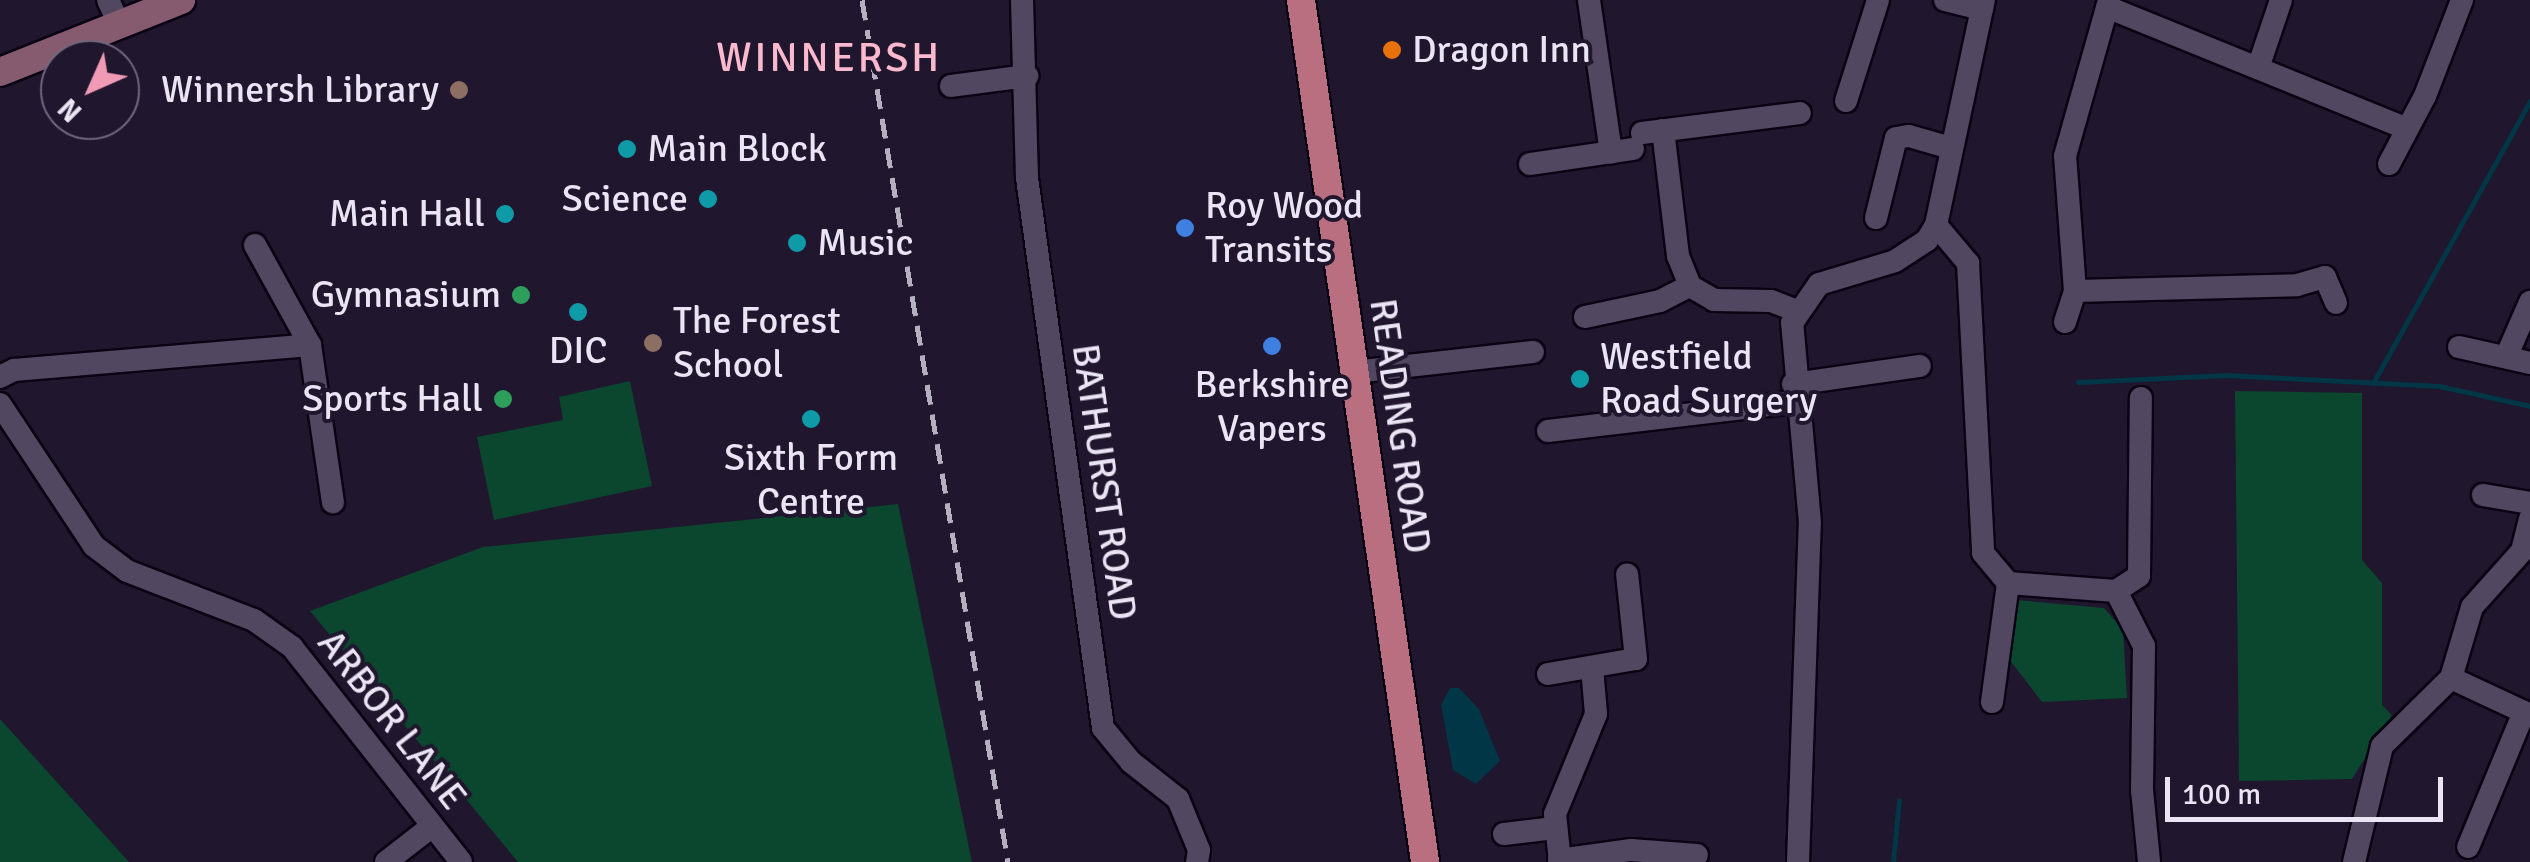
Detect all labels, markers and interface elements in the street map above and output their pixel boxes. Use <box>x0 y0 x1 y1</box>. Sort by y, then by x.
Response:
place label: Dragon Inn <box>1412 27 1591 73</box>
district label: WINNERSH <box>716 33 942 83</box>
marker: Dragon Inn <box>1381 39 1403 61</box>
north arrow <box>40 40 140 140</box>
place label: Winnersh Library <box>161 67 439 113</box>
marker: Winnersh Library <box>448 79 470 101</box>
text: N <box>51 91 89 129</box>
place label: Main Block <box>647 126 827 172</box>
marker: Main Block <box>616 138 638 160</box>
place label: Science <box>562 176 688 222</box>
place label: Roy Wood Transits <box>1205 183 1363 272</box>
marker: Science <box>697 188 719 210</box>
place label: Main Hall <box>329 191 485 237</box>
marker: Main Hall <box>494 203 516 225</box>
marker: Roy Wood Transits <box>1174 217 1196 239</box>
place label: Music <box>817 220 913 266</box>
marker: Music <box>786 232 808 254</box>
place label: Gymnasium <box>311 272 501 318</box>
marker: Gymnasium <box>510 284 532 306</box>
street label: READING ROAD <box>1360 296 1440 556</box>
place label: The Forest School <box>673 298 840 388</box>
marker: DIC <box>567 301 589 323</box>
place label: DIC <box>549 328 607 374</box>
marker: The Forest School <box>642 332 664 354</box>
place label: Westfield Road Surgery <box>1600 334 1817 424</box>
marker: Berkshire Vapers <box>1261 335 1283 357</box>
street label: BATHURST ROAD <box>1062 341 1146 623</box>
place label: Berkshire Vapers <box>1195 362 1349 452</box>
marker: Westfield Road Surgery <box>1569 368 1591 390</box>
place label: Sports Hall <box>302 376 483 422</box>
marker: Sports Hall <box>492 388 514 410</box>
marker: Sixth Form Centre <box>800 408 822 430</box>
place label: Sixth Form Centre <box>724 435 898 524</box>
street label: ARBOR LANE <box>308 621 476 819</box>
scale bar <box>2170 757 2448 819</box>
text: 100 m <box>2182 776 2261 813</box>

